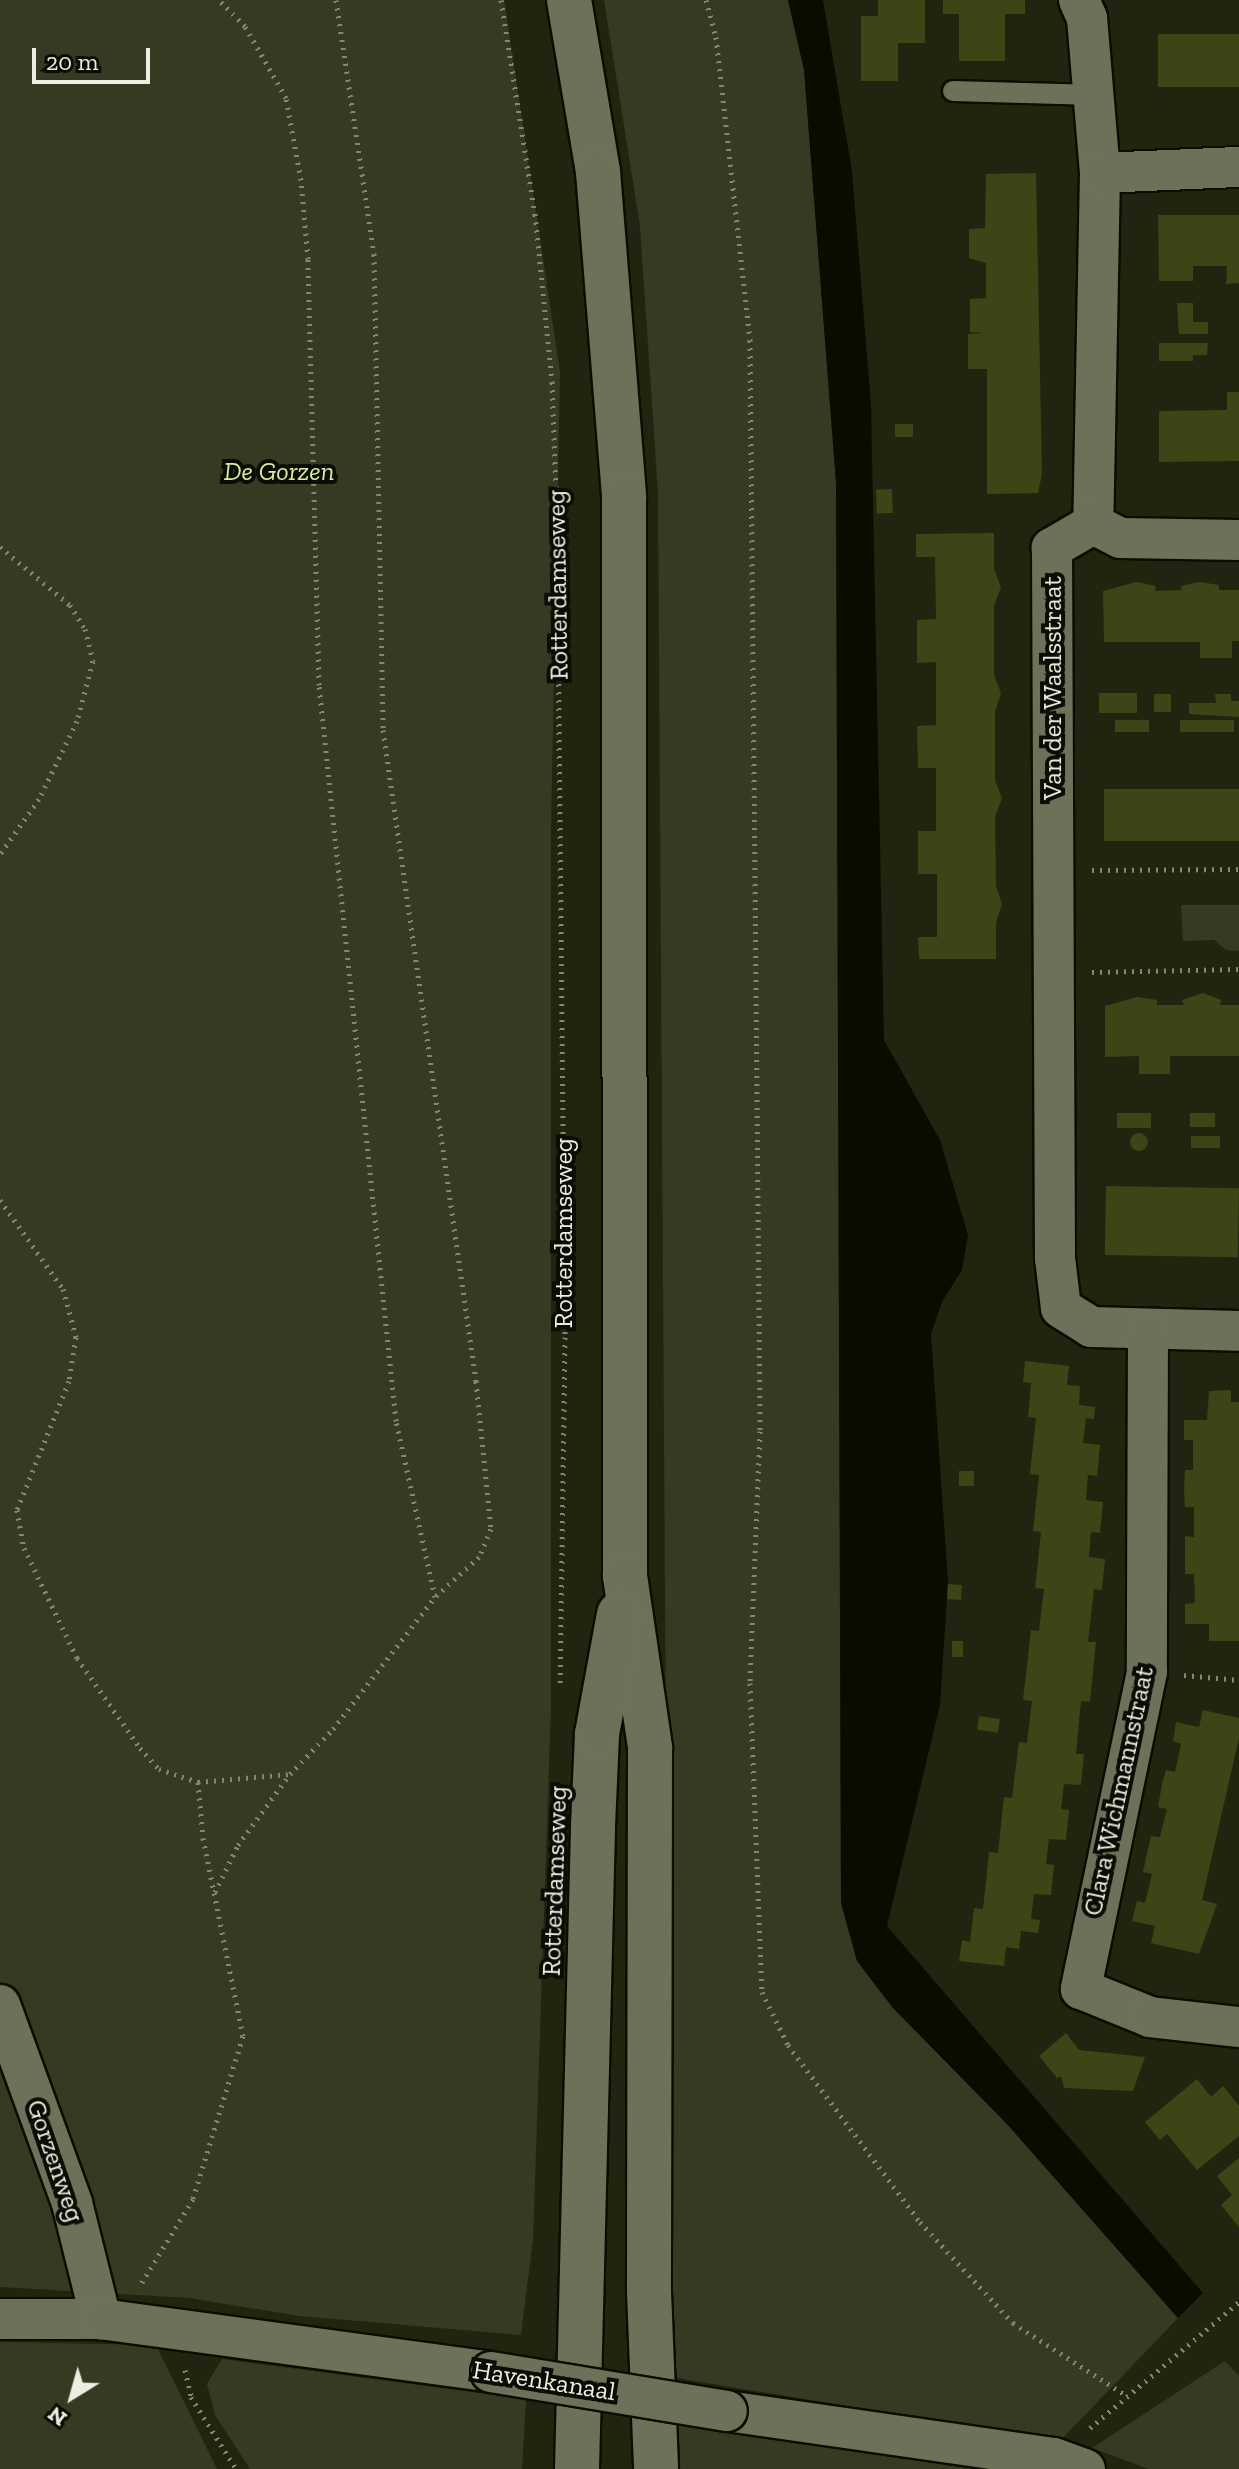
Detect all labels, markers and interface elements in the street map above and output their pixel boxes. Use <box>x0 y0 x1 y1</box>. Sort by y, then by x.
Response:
scale bar <box>36 32 154 82</box>
text: 20 m <box>46 47 98 76</box>
park label: De Gorzen <box>224 456 334 488</box>
street label: Rotterdamseweg <box>541 490 575 680</box>
street label: Van der Waalsstraat <box>1037 575 1069 801</box>
street label: Rotterdamseweg <box>548 1138 580 1328</box>
street label: Clara Wichmannstraat <box>1077 1663 1161 1919</box>
street label: Rotterdamseweg <box>536 1785 574 1977</box>
street label: Gorzenweg <box>20 2096 90 2226</box>
street label: Havenkanaal <box>470 2354 618 2408</box>
north arrow <box>32 2357 112 2437</box>
text: N <box>42 2401 72 2432</box>

